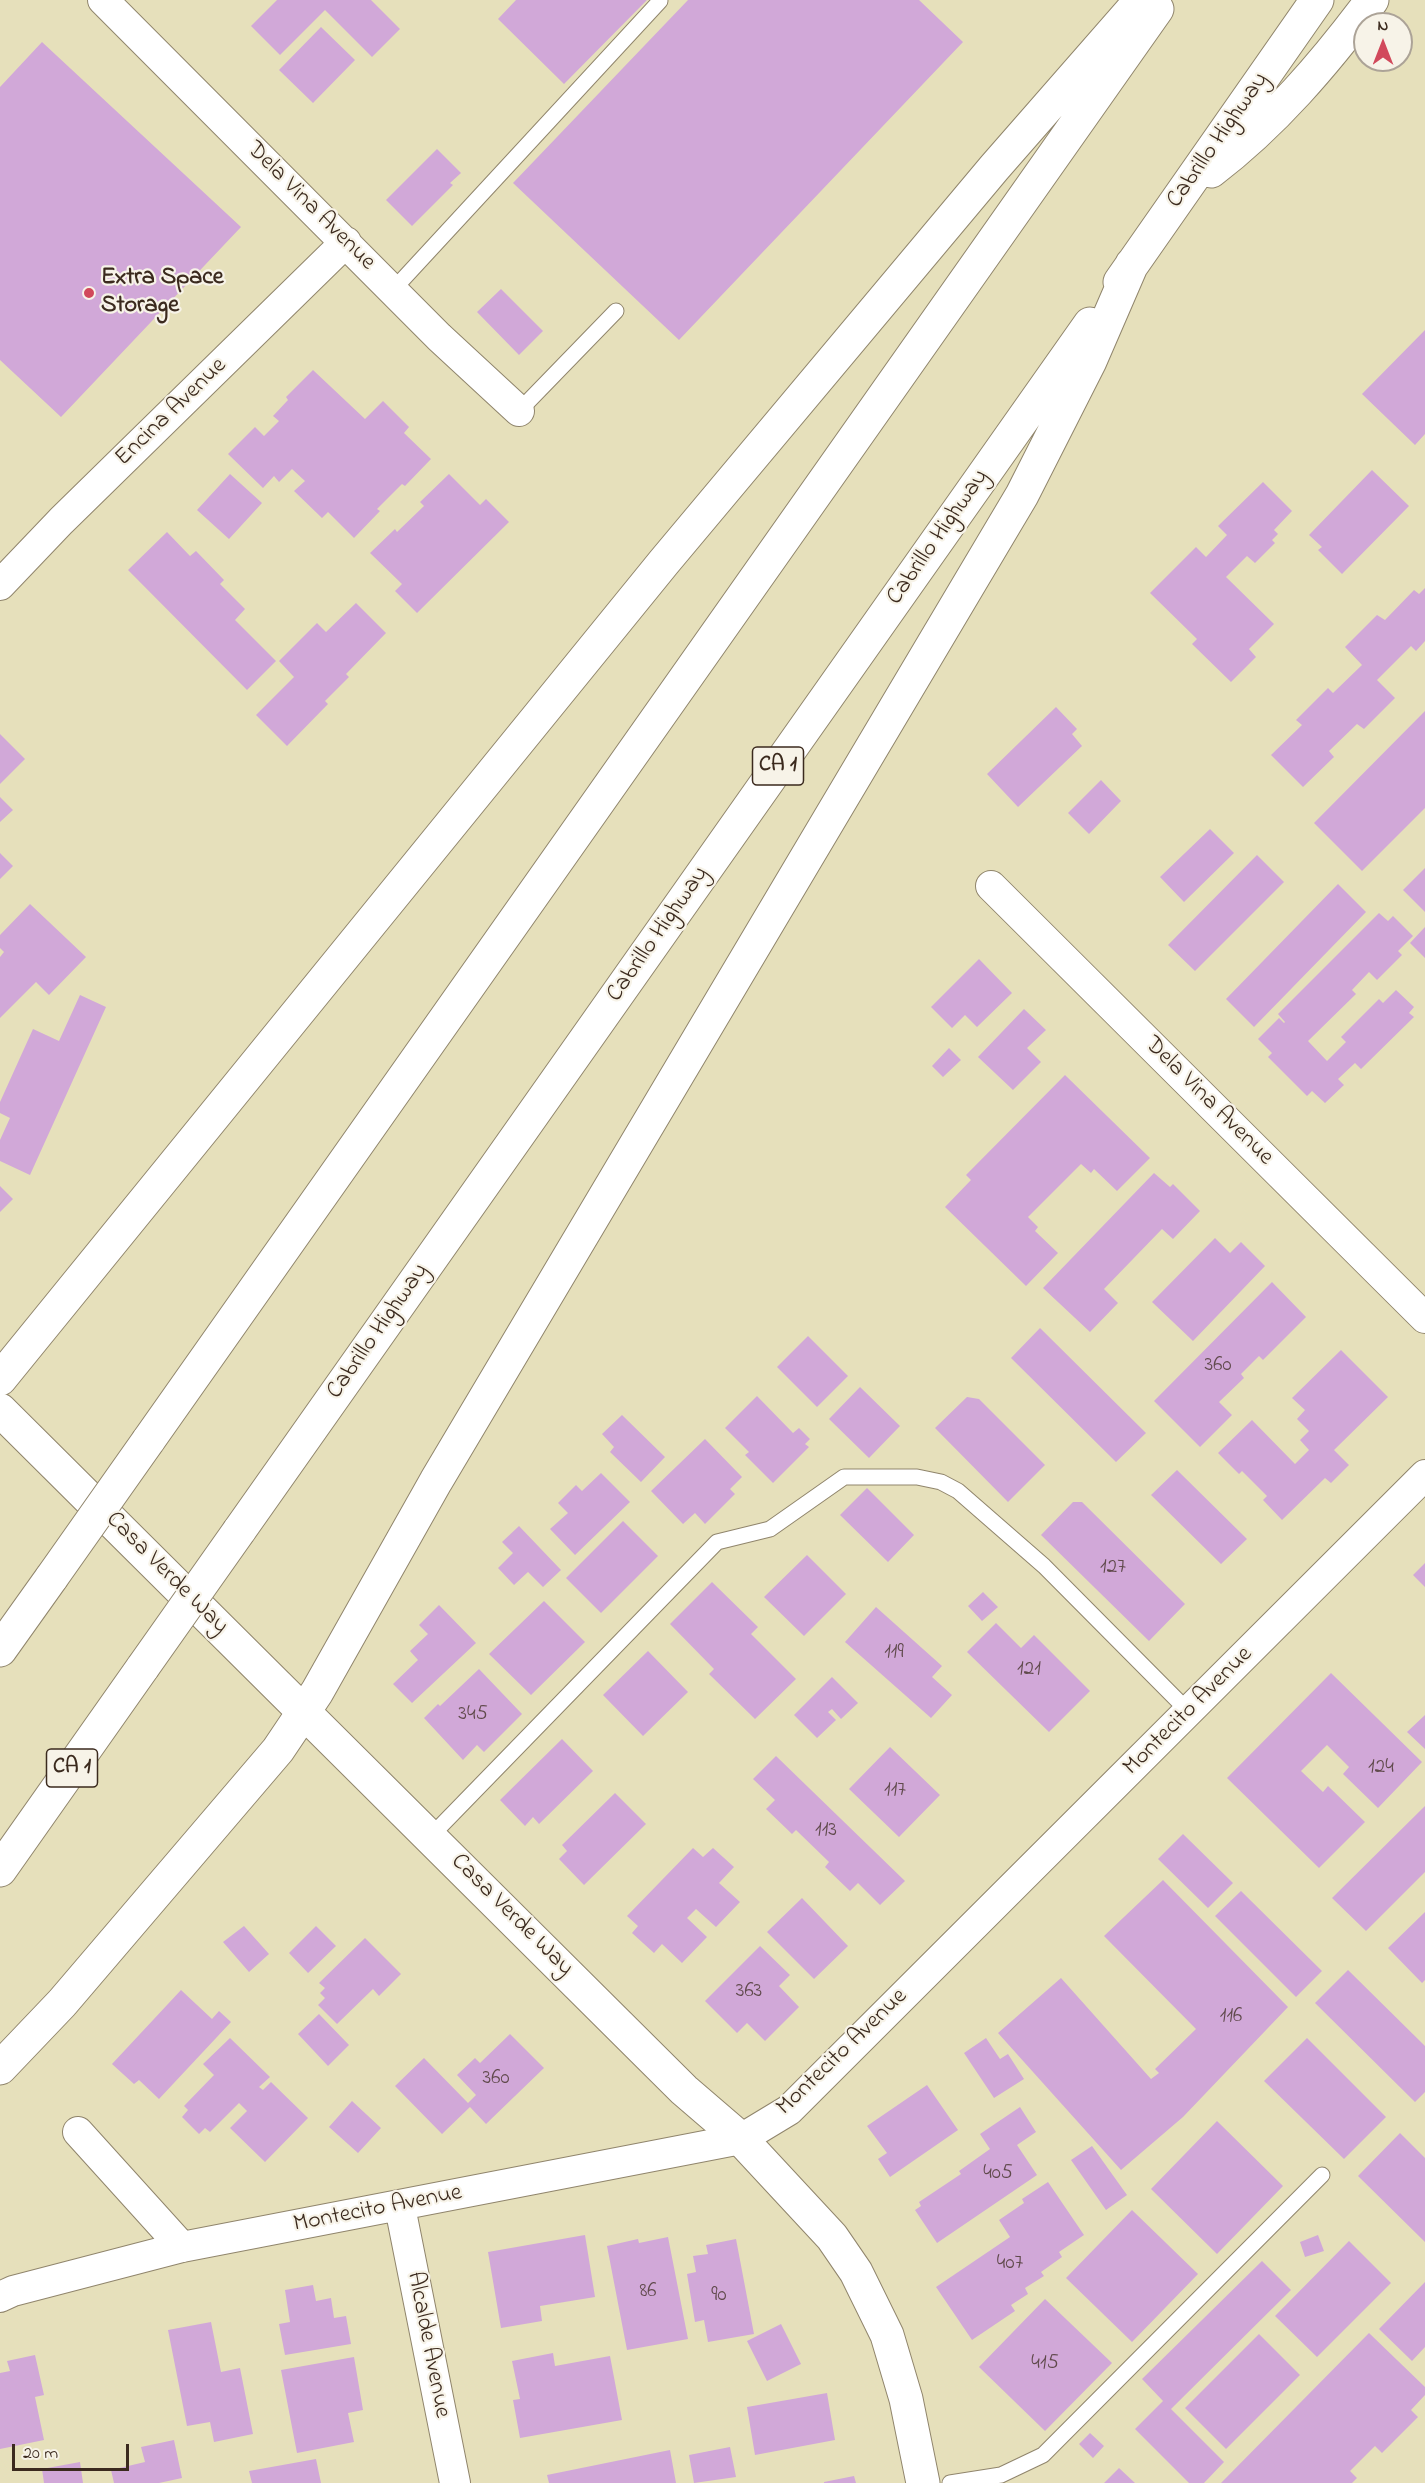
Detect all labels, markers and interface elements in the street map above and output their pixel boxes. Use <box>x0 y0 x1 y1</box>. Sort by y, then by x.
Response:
north arrow <box>1353 12 1413 72</box>
text: N <box>1378 14 1388 38</box>
street label: Cabrillo Highway <box>1162 68 1276 214</box>
street label: Dela Vina Avenue <box>239 136 381 278</box>
place label: Extra Space Storage <box>101 265 224 321</box>
marker: Extra Space Storage <box>82 286 96 300</box>
street label: Encina Avenue <box>110 353 234 473</box>
street label: Cabrillo Highway <box>882 465 996 611</box>
road number: CA 1 <box>752 747 804 785</box>
street label: Cabrillo Highway <box>602 862 716 1008</box>
street label: Dela Vina Avenue <box>1137 1031 1279 1173</box>
street label: Cabrillo Highway <box>322 1259 436 1405</box>
house number: 360 <box>1205 1354 1231 1380</box>
street label: Casa Verde Way <box>99 1507 233 1641</box>
house number: 127 <box>1100 1556 1126 1582</box>
house number: 119 <box>884 1641 904 1667</box>
street label: Montecito Avenue <box>1118 1641 1260 1783</box>
house number: 121 <box>1017 1658 1041 1684</box>
house number: 345 <box>458 1703 488 1729</box>
road number: CA 1 <box>46 1749 98 1787</box>
house number: 124 <box>1368 1756 1394 1782</box>
house number: 117 <box>884 1779 906 1805</box>
house number: 113 <box>815 1819 837 1845</box>
street label: Casa Verde Way <box>444 1849 578 1983</box>
house number: 363 <box>736 1980 762 2006</box>
street label: Montecito Avenue <box>772 1983 914 2123</box>
house number: 116 <box>1220 2005 1242 2031</box>
house number: 360 <box>483 2067 509 2093</box>
house number: 405 <box>983 2162 1013 2188</box>
street label: Montecito Avenue <box>291 2180 465 2240</box>
house number: 407 <box>997 2252 1023 2278</box>
street label: Alcalde Avenue <box>399 2269 455 2421</box>
house number: 86 <box>639 2280 657 2306</box>
house number: 90 <box>711 2284 727 2310</box>
house number: 415 <box>1031 2352 1059 2378</box>
scale bar <box>15 2432 132 2470</box>
text: 20 m <box>23 2441 58 2467</box>

